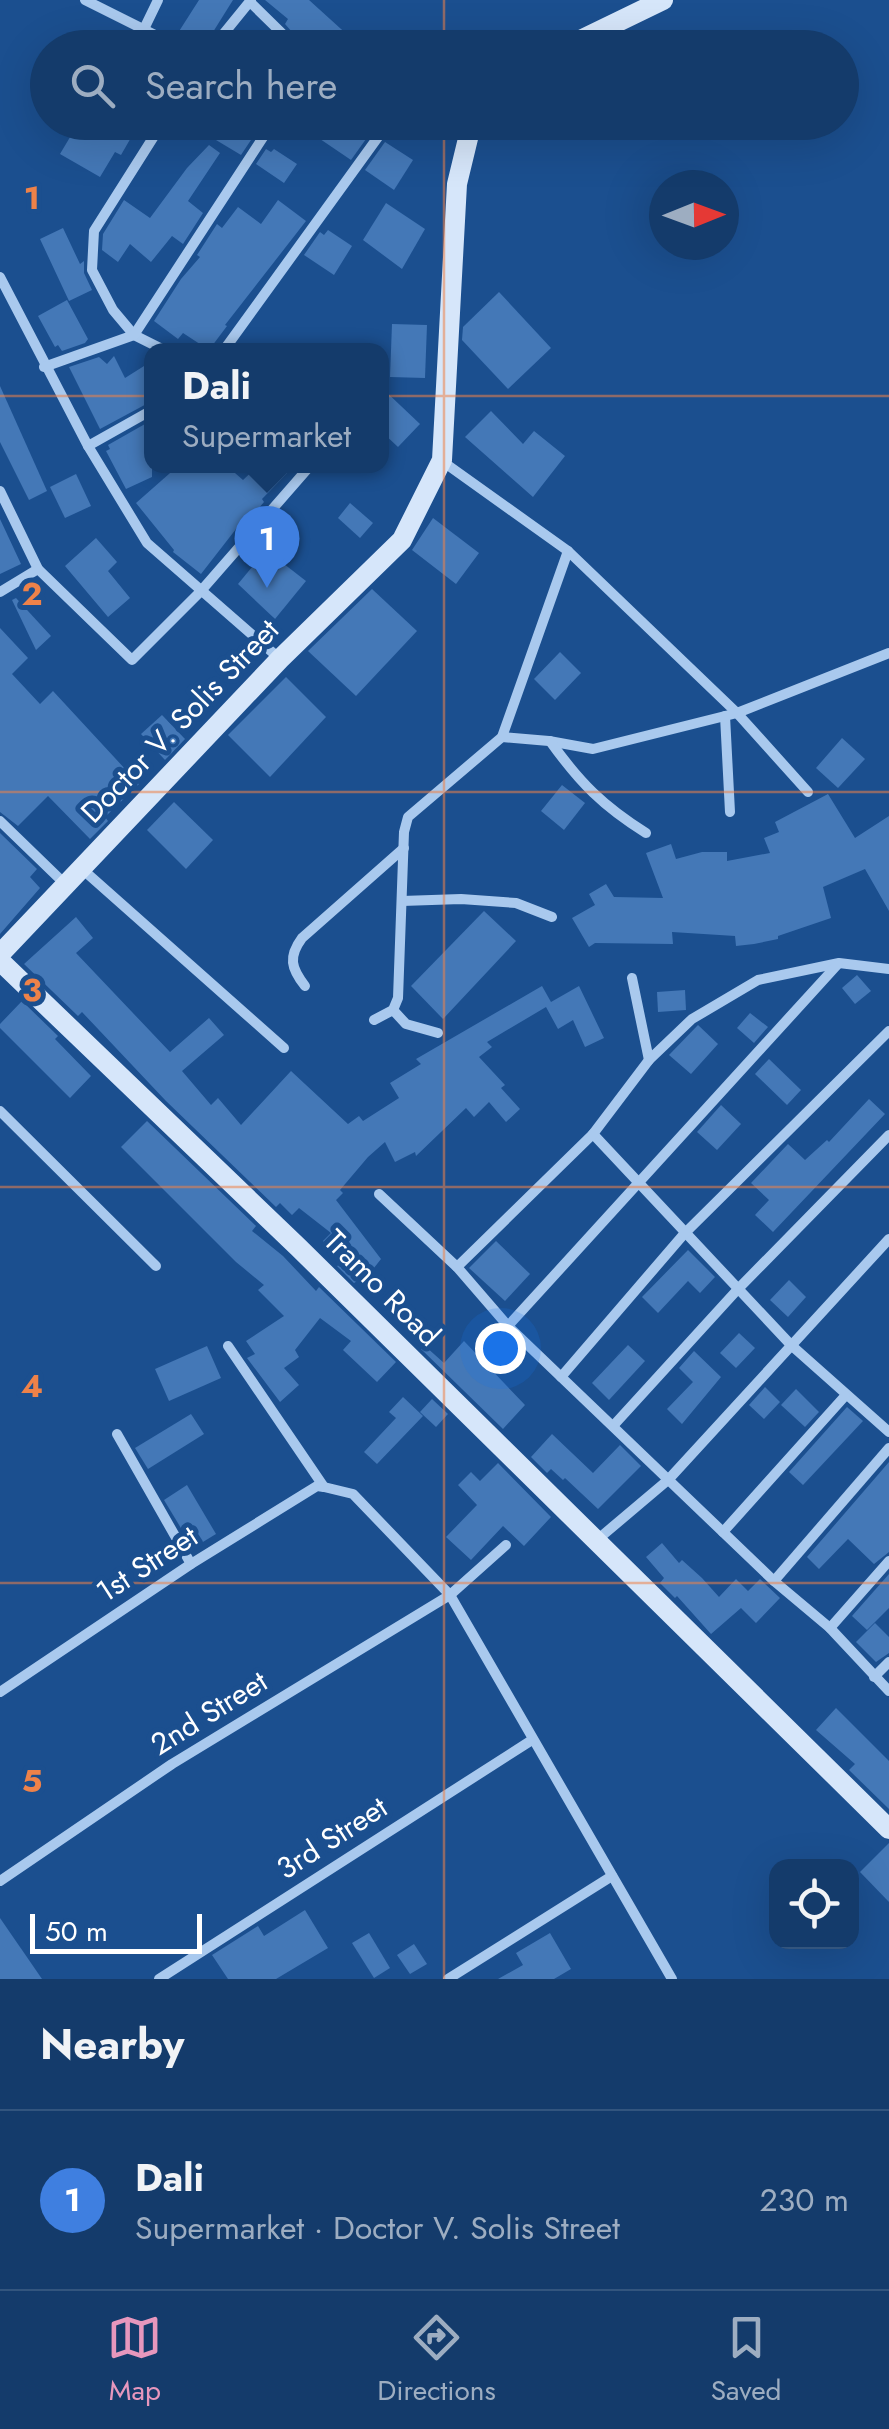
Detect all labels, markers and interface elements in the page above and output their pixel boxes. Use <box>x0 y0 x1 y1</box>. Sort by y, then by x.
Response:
search box <box>30 30 859 140</box>
icon: search <box>65 58 120 113</box>
text: Search here <box>145 58 337 113</box>
north arrow <box>649 170 739 260</box>
text: 1 <box>24 175 40 221</box>
popup <box>144 343 389 473</box>
text: Dali <box>182 358 251 413</box>
text: Supermarket <box>182 413 351 459</box>
pin: 1 <box>234 506 300 588</box>
text: 2 <box>22 571 43 617</box>
street label: Doctor V. Solis Street <box>71 608 289 832</box>
text: 3 <box>22 967 42 1013</box>
street label: Tramo Road <box>314 1219 451 1356</box>
your location <box>475 1323 526 1374</box>
text: 4 <box>21 1363 43 1409</box>
street label: 1st Street <box>87 1514 207 1612</box>
street label: 2nd Street <box>142 1659 276 1765</box>
text: 5 <box>22 1758 42 1804</box>
street label: 3rd Street <box>268 1785 396 1889</box>
map controls <box>769 1859 859 1949</box>
button: locate <box>769 1859 859 1949</box>
scale bar <box>30 1909 202 1954</box>
text: 50 m <box>45 1911 108 1952</box>
text: Nearby <box>40 2014 184 2075</box>
text: Dali <box>135 2150 204 2205</box>
text: 1 <box>64 2177 81 2223</box>
text: 230 m <box>760 2177 849 2223</box>
text: Supermarket · Doctor V. Solis Street <box>135 2205 620 2251</box>
tab: Map <box>107 2310 162 2411</box>
tab: Directions <box>377 2310 496 2411</box>
tab: Saved <box>711 2310 782 2411</box>

